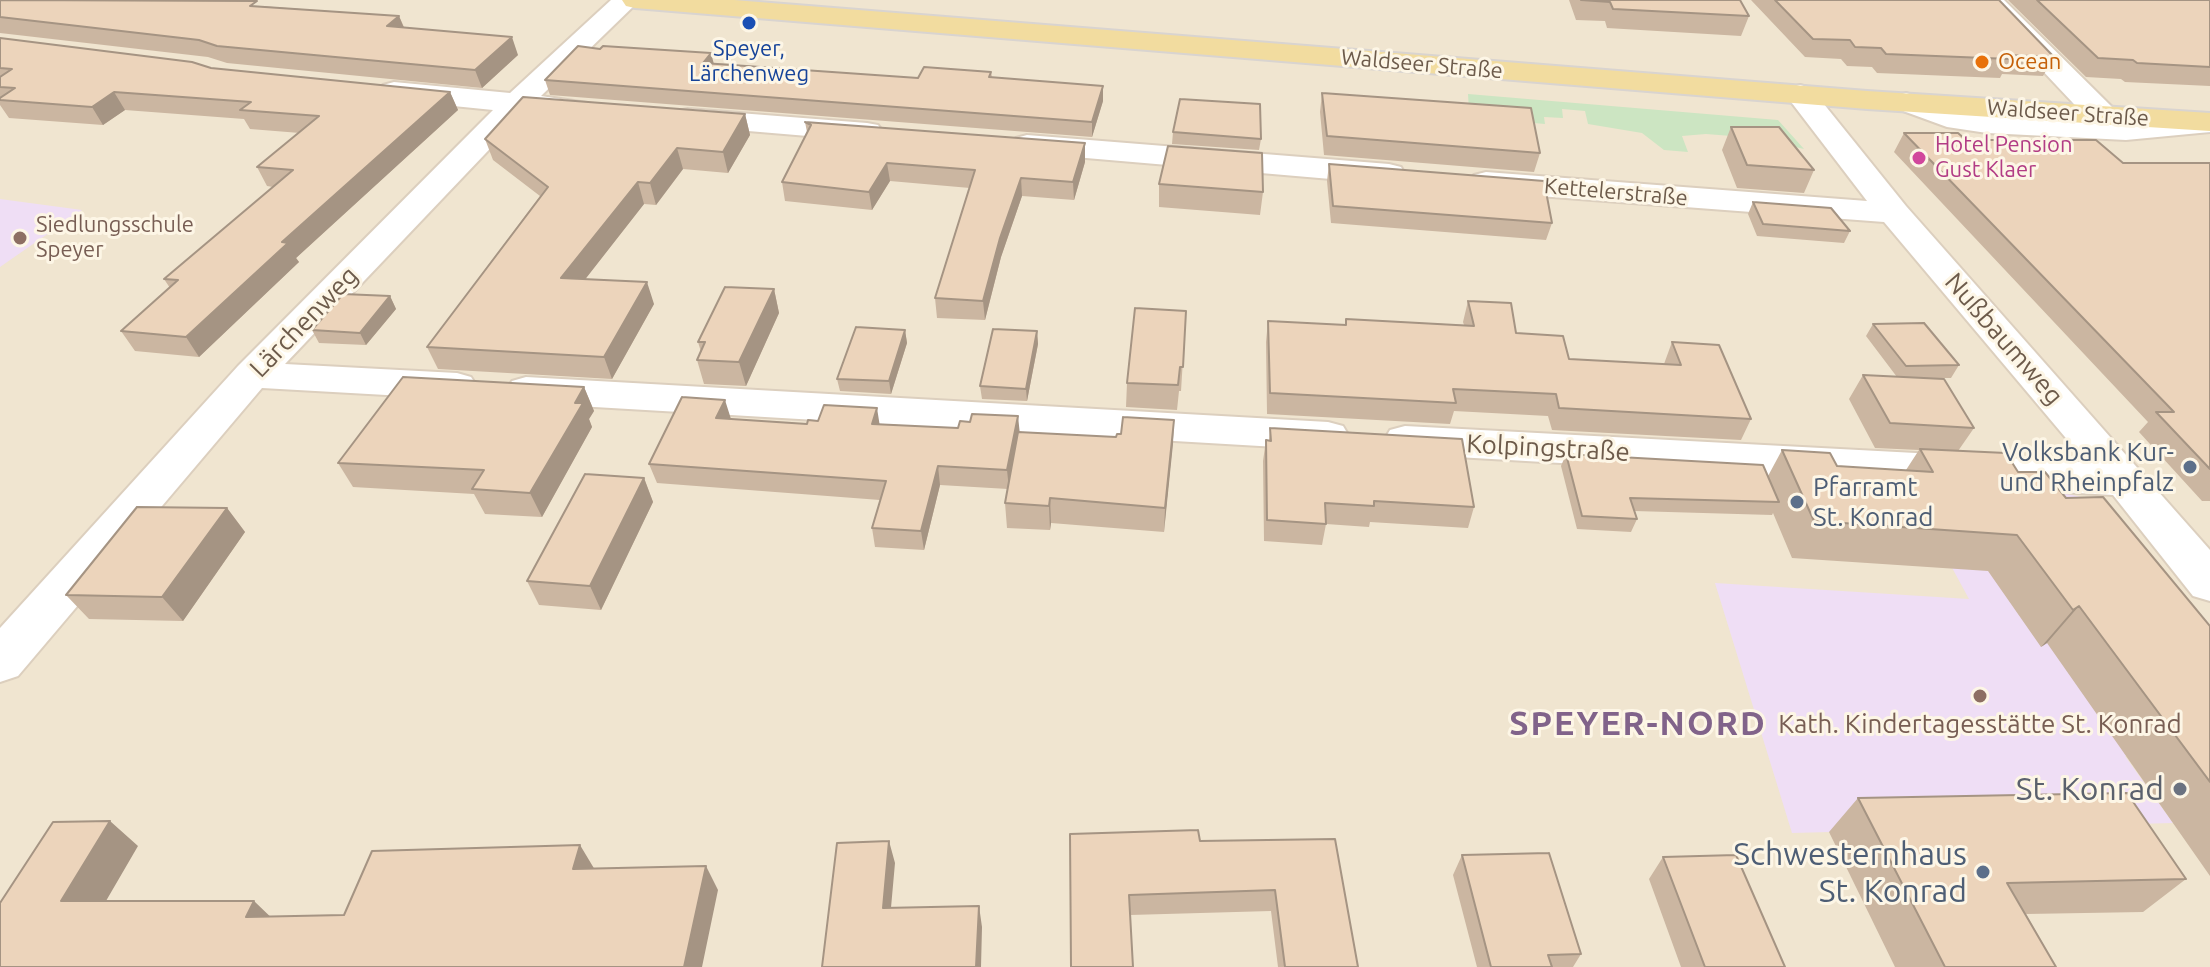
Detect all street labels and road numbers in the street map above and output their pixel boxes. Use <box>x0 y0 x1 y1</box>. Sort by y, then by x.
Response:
street label: Waldseer Straße <box>1340 44 1504 84</box>
street label: Waldseer Straße <box>1986 94 2150 132</box>
street label: Kettelerstraße <box>1543 173 1689 211</box>
street label: Lärchenweg <box>243 260 365 384</box>
street label: Nußbaumweg <box>1938 267 2070 411</box>
street label: Kolpingstraße <box>1466 428 1630 468</box>

